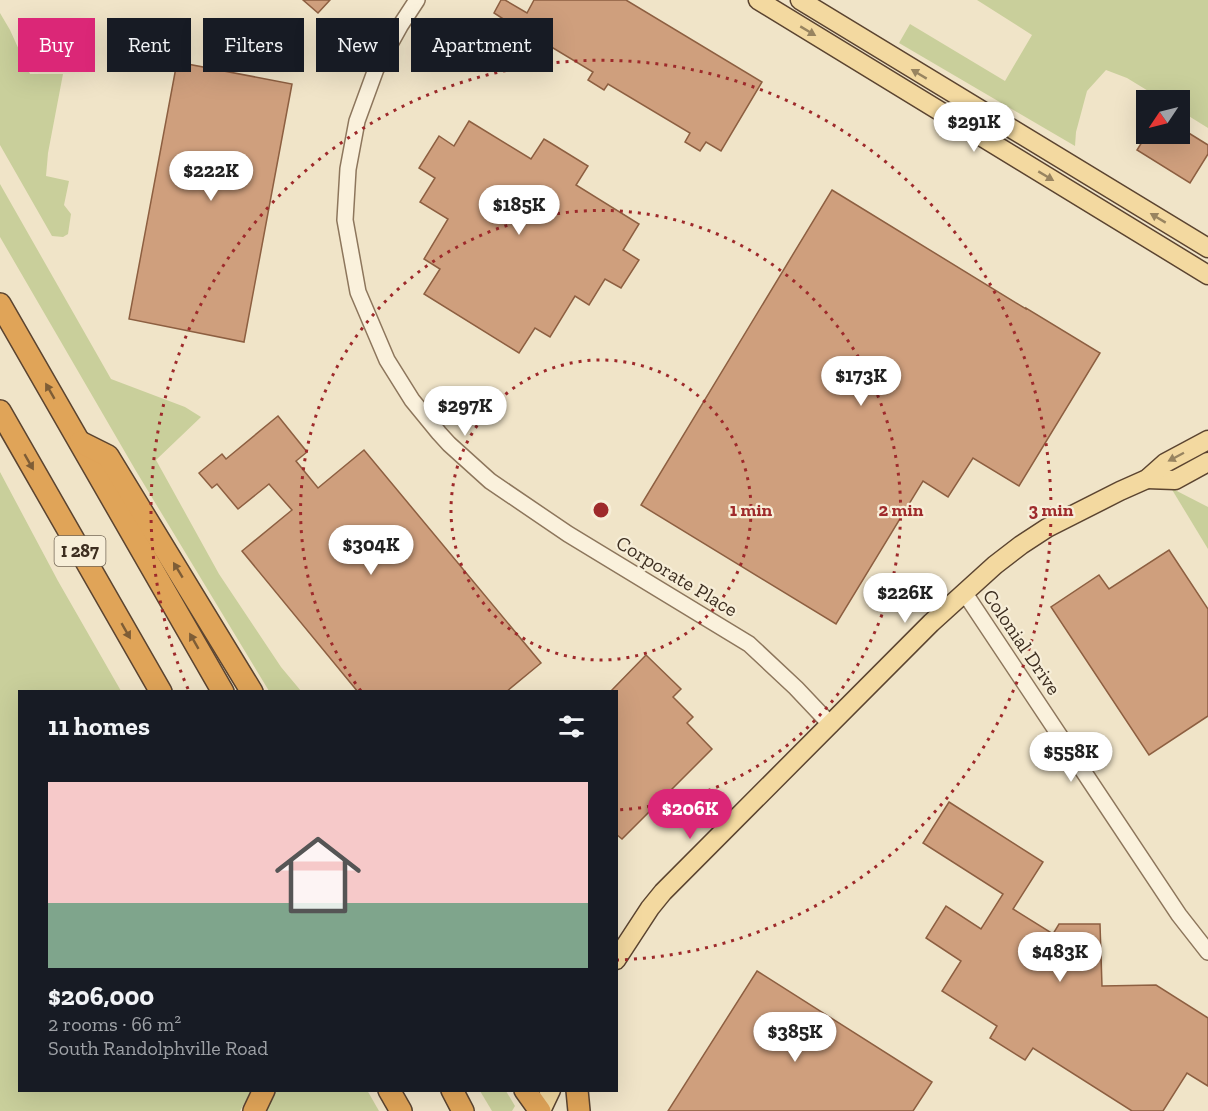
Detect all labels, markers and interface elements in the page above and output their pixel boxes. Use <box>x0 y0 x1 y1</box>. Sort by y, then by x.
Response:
chip: Buy <box>18 18 95 72</box>
chip: Rent <box>107 18 191 72</box>
chip: Filters <box>203 18 304 72</box>
chip: New <box>316 18 399 72</box>
chip: Apartment <box>411 18 553 72</box>
one-way arrow <box>800 25 816 36</box>
one-way arrow <box>911 68 927 79</box>
north arrow <box>1136 90 1190 144</box>
map controls <box>1136 90 1190 144</box>
pin: $291K <box>932 102 1016 153</box>
text: $291K <box>948 109 1000 133</box>
pin: $222K <box>169 151 253 202</box>
text: $222K <box>183 158 239 182</box>
one-way arrow <box>1038 171 1054 182</box>
pin: $185K <box>477 185 561 236</box>
text: $185K <box>493 192 545 216</box>
one-way arrow <box>1149 213 1166 223</box>
pin: $173K <box>819 356 903 407</box>
text: $173K <box>835 363 887 387</box>
one-way arrow <box>45 383 56 399</box>
pin: $297K <box>423 386 507 437</box>
text: $297K <box>438 393 492 417</box>
one-way arrow <box>1167 452 1184 462</box>
one-way arrow <box>24 454 34 471</box>
text: 1 min <box>730 499 773 521</box>
text: 2 min <box>879 499 924 521</box>
text: 3 min <box>1029 499 1074 521</box>
centre of rings <box>591 500 611 520</box>
pin: $304K <box>329 525 413 576</box>
street label: Corporate Place <box>612 530 742 622</box>
text: $304K <box>343 532 399 556</box>
road number: I 287 <box>54 536 106 566</box>
one-way arrow <box>172 562 183 578</box>
pin: $226K <box>863 573 947 624</box>
text: $226K <box>877 580 933 604</box>
street label: Colonial Drive <box>978 585 1066 699</box>
one-way arrow <box>121 623 131 640</box>
one-way arrow <box>188 633 199 649</box>
text: 11 homes <box>48 710 150 742</box>
icon: filters <box>555 710 588 743</box>
pin: $558K <box>1029 732 1113 783</box>
text: $558K <box>1044 739 1098 763</box>
pin: $206K <box>648 789 732 840</box>
text: $206K <box>662 796 718 820</box>
icon: home <box>264 821 372 929</box>
pin: $483K <box>1018 932 1102 983</box>
text: $483K <box>1032 939 1088 963</box>
text: $206,000 <box>48 980 154 1012</box>
text: 2 rooms · 66 m² <box>48 1012 181 1036</box>
pin: $385K <box>753 1012 837 1063</box>
text: $385K <box>767 1019 823 1043</box>
text: South Randolphville Road <box>48 1036 268 1060</box>

